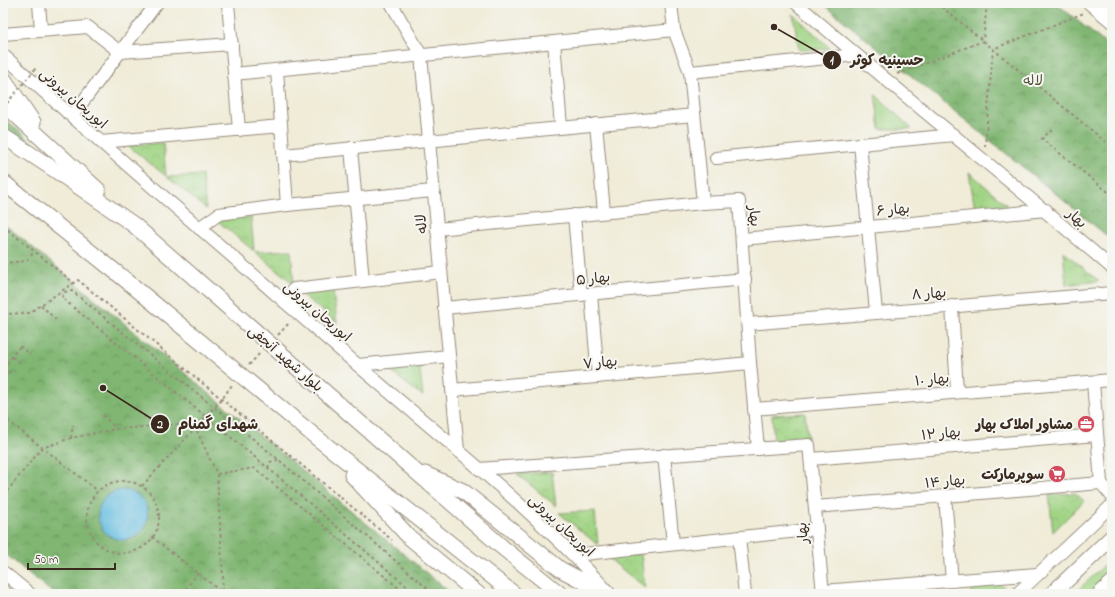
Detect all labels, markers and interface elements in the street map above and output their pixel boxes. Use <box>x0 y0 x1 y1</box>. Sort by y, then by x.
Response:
callout: حسینیه کوثر <box>822 47 931 74</box>
text: حسینیه کوثر <box>849 50 924 72</box>
text: 1 <box>830 52 834 70</box>
street label: ابوریحان بیرونی <box>34 64 112 135</box>
park label: لاله <box>1023 71 1043 92</box>
street label: بهار ۶ <box>876 199 911 222</box>
street label: بهار <box>742 203 765 228</box>
street label: بهار <box>1060 204 1091 234</box>
street label: لاله <box>411 213 434 235</box>
street label: بهار ۵ <box>575 267 611 292</box>
street label: ابوریحان بیرونی <box>278 277 356 348</box>
street label: بهار ۸ <box>911 283 947 306</box>
street label: بلوار شهید آنجفی <box>243 321 327 398</box>
street label: بهار ۷ <box>582 352 618 375</box>
street label: بهار ۱۰ <box>914 369 950 392</box>
callout: شهدای گمنام <box>150 410 266 437</box>
text: شهدای گمنام <box>178 414 258 436</box>
office icon: مشاور املاک بهار <box>1076 414 1096 434</box>
place label: مشاور املاک بهار <box>974 415 1073 436</box>
text: 2 <box>156 416 163 434</box>
street label: بهار ۱۲ <box>921 422 962 447</box>
supermarket icon: سوپرمارکت <box>1047 464 1067 484</box>
place label: سوپرمارکت <box>981 465 1044 486</box>
street label: بهار ۱۴ <box>924 470 966 495</box>
street label: ابوریحان بیرونی <box>523 490 599 562</box>
street label: بهار <box>792 521 815 545</box>
scale bar <box>28 545 115 571</box>
text: 50 m <box>34 551 58 569</box>

